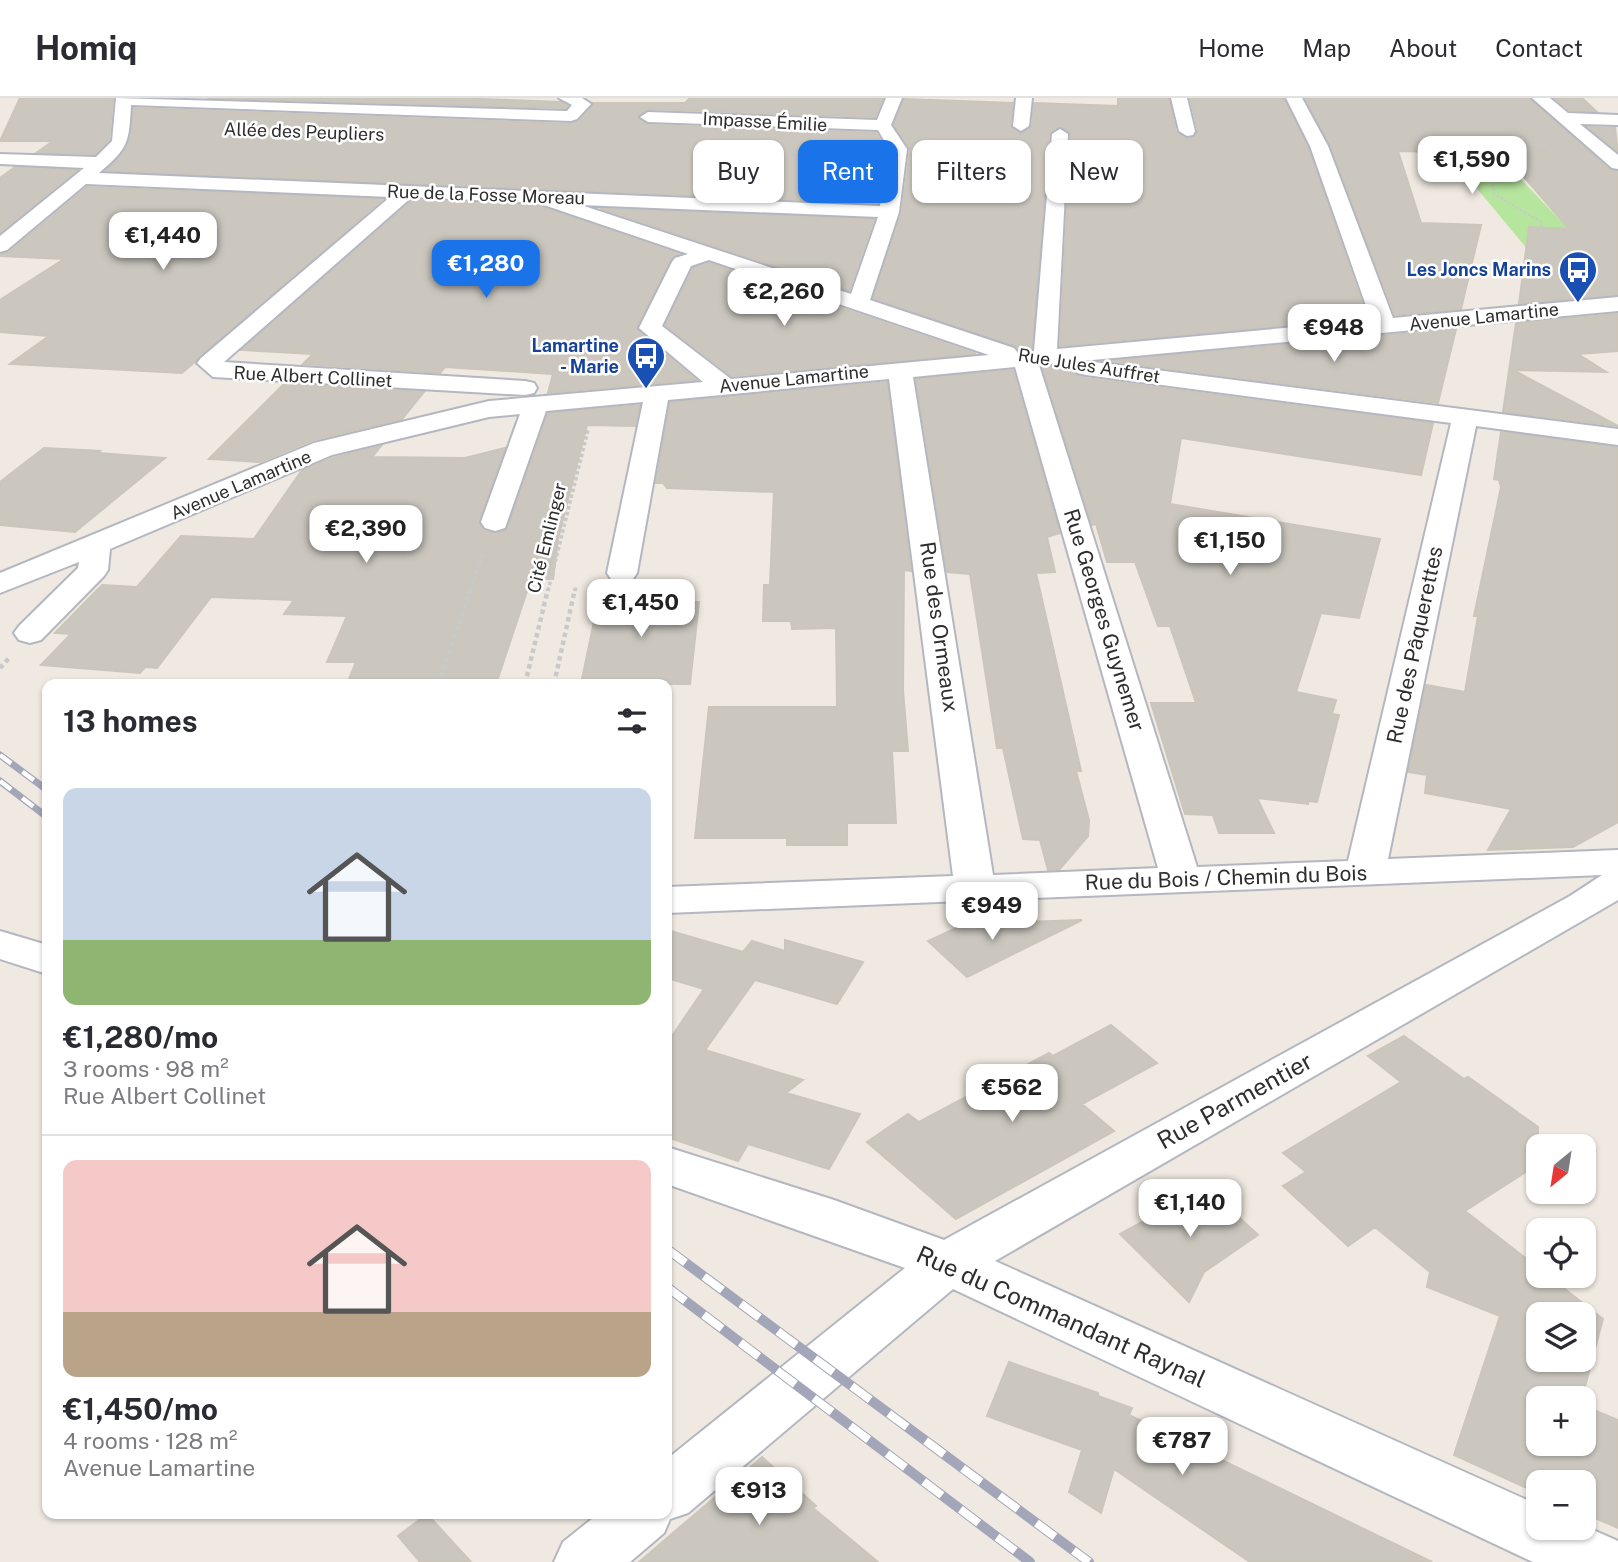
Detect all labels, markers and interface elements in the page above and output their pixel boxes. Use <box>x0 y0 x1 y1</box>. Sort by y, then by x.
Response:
text: Homiq <box>35 29 137 67</box>
text: Home <box>1198 34 1264 62</box>
text: Map <box>1302 34 1351 62</box>
text: About <box>1389 34 1457 62</box>
text: Contact <box>1495 34 1583 62</box>
street label: Impasse Émilie <box>702 107 828 135</box>
street label: Allée des Peupliers <box>223 118 385 145</box>
pin: €1,590 <box>1415 136 1529 196</box>
chip: Buy <box>693 140 784 203</box>
chip: Rent <box>798 140 898 203</box>
chip: Filters <box>912 140 1031 203</box>
chip: New <box>1045 140 1143 203</box>
text: €1,590 <box>1434 145 1510 172</box>
street label: Rue de la Fosse Moreau <box>387 181 585 208</box>
pin: €1,440 <box>106 212 220 272</box>
text: €1,440 <box>125 221 201 248</box>
pin: €1,280 <box>429 240 543 300</box>
text: €1,280 <box>448 249 524 276</box>
bus stop icon: Les Joncs Marins <box>1557 249 1599 304</box>
place label: Les Joncs Marins <box>1406 259 1551 280</box>
pin: €2,260 <box>727 268 841 328</box>
text: €2,260 <box>744 277 824 304</box>
street label: Avenue Lamartine <box>1408 298 1560 335</box>
pin: €948 <box>1293 304 1375 364</box>
text: €948 <box>1304 313 1364 340</box>
place label: Lamartine - Marie <box>532 335 619 377</box>
bus stop icon: Lamartine - Marie <box>625 335 667 390</box>
street label: Rue Jules Auffret <box>1017 344 1162 387</box>
street label: Avenue Lamartine <box>718 360 870 397</box>
street label: Rue Albert Collinet <box>233 362 393 391</box>
street label: Avenue Lamartine <box>167 445 314 524</box>
street label: Cité Emlinger <box>523 481 570 595</box>
pin: €2,390 <box>309 505 423 565</box>
street label: Rue Georges Guynemer <box>1059 506 1150 734</box>
text: €2,390 <box>325 514 407 541</box>
pin: €1,150 <box>1173 518 1287 577</box>
text: €1,150 <box>1194 526 1266 553</box>
street label: Rue des Ormeaux <box>915 540 964 714</box>
street label: Rue des Pâquerettes <box>1381 544 1448 746</box>
pin: €1,450 <box>584 580 698 639</box>
text: €1,450 <box>603 588 679 615</box>
icon: filters <box>613 702 651 740</box>
text: 13 homes <box>63 703 198 739</box>
icon: home <box>294 834 420 960</box>
street label: Rue du Bois / Chemin du Bois <box>1084 860 1368 895</box>
pin: €949 <box>951 882 1033 942</box>
text: €949 <box>962 891 1022 918</box>
text: €1,280/mo <box>63 1019 218 1055</box>
street label: Rue Parmentier <box>1152 1046 1317 1154</box>
text: 3 rooms · 98 m² <box>63 1055 229 1082</box>
pin: €562 <box>971 1065 1053 1124</box>
text: €562 <box>982 1073 1042 1100</box>
text: Rue Albert Collinet <box>63 1082 266 1109</box>
north arrow <box>1526 1134 1596 1204</box>
map controls <box>1526 1134 1596 1540</box>
pin: €1,140 <box>1133 1180 1247 1239</box>
text: €1,140 <box>1155 1188 1225 1215</box>
icon: home <box>294 1206 420 1332</box>
button: locate <box>1526 1218 1596 1288</box>
street label: Rue du Commandant Raynal <box>912 1239 1210 1393</box>
button: layers <box>1526 1302 1596 1372</box>
button: + <box>1526 1386 1596 1456</box>
text: €1,450/mo <box>63 1391 218 1427</box>
pin: €787 <box>1141 1418 1223 1477</box>
text: €787 <box>1153 1426 1211 1453</box>
text: 4 rooms · 128 m² <box>63 1427 237 1454</box>
text: Avenue Lamartine <box>63 1454 255 1481</box>
pin: €913 <box>718 1468 800 1527</box>
button: − <box>1526 1470 1596 1540</box>
text: €913 <box>731 1476 787 1503</box>

